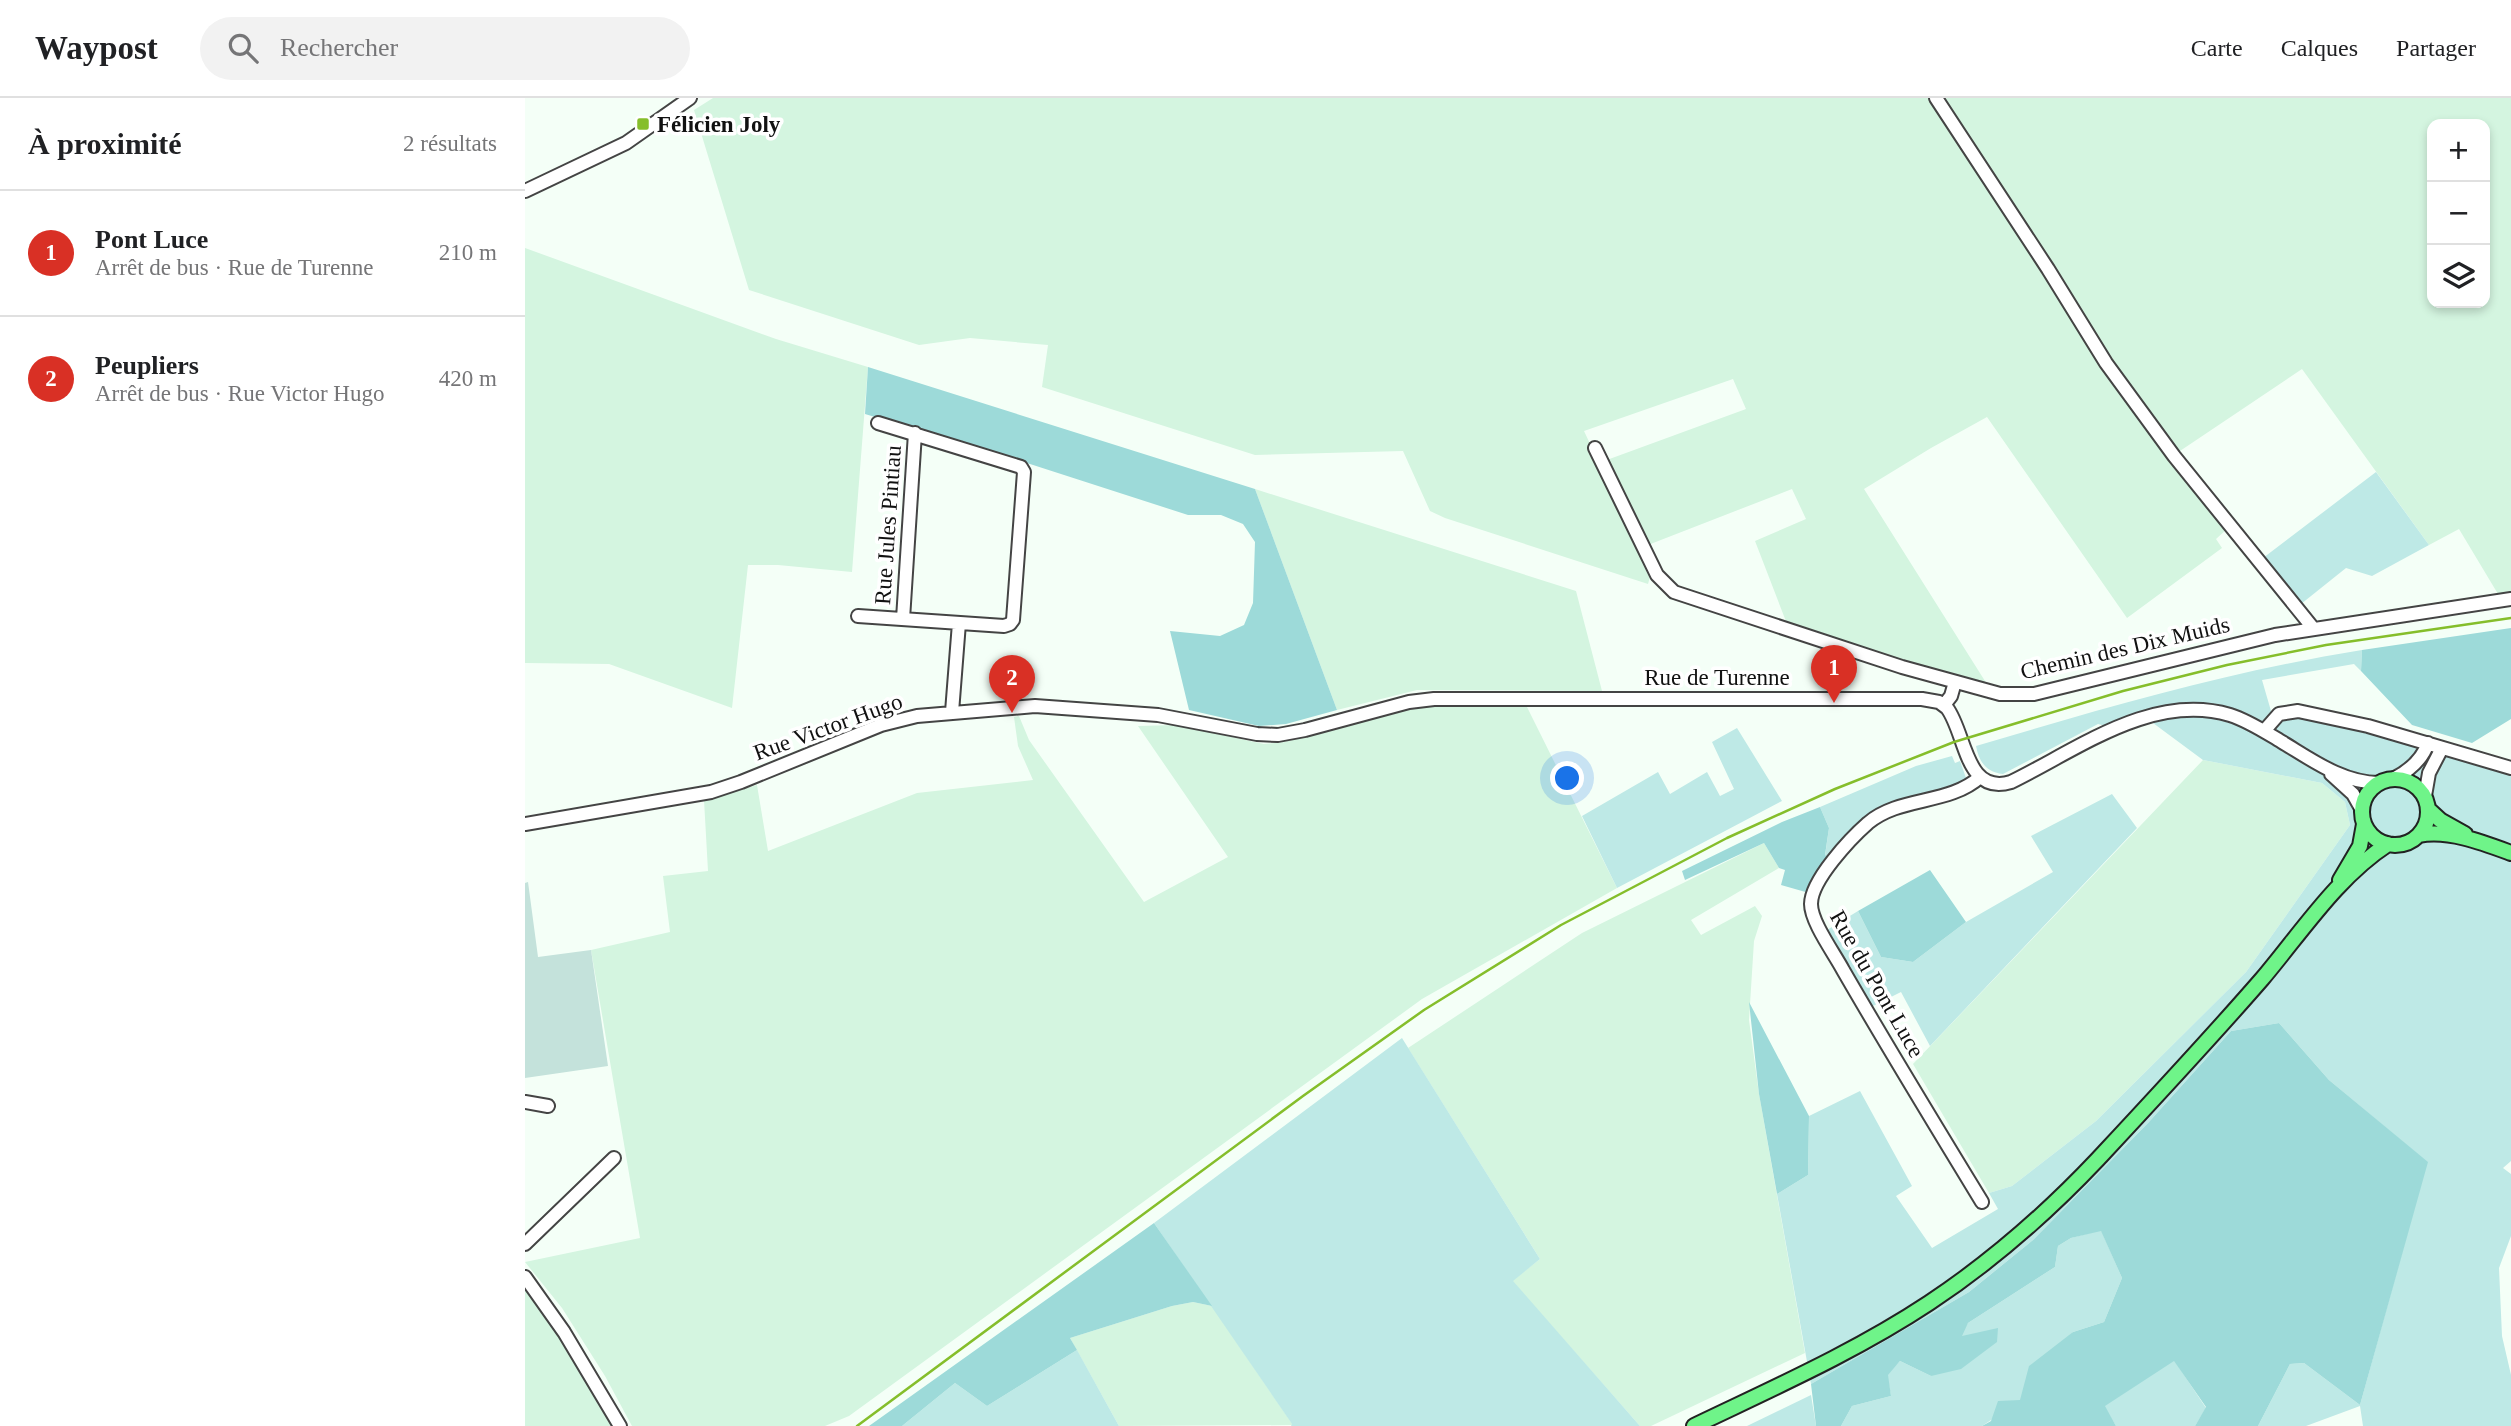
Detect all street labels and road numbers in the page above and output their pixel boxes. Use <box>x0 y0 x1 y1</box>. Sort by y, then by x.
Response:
street label: Rue Jules Pintiau <box>870 444 906 606</box>
street label: Chemin des Dix Muids <box>2018 612 2232 684</box>
street label: Rue de Turenne <box>1644 665 1790 690</box>
street label: Rue Victor Hugo <box>750 688 906 766</box>
street label: Rue du Pont Luce <box>1825 906 1929 1062</box>

